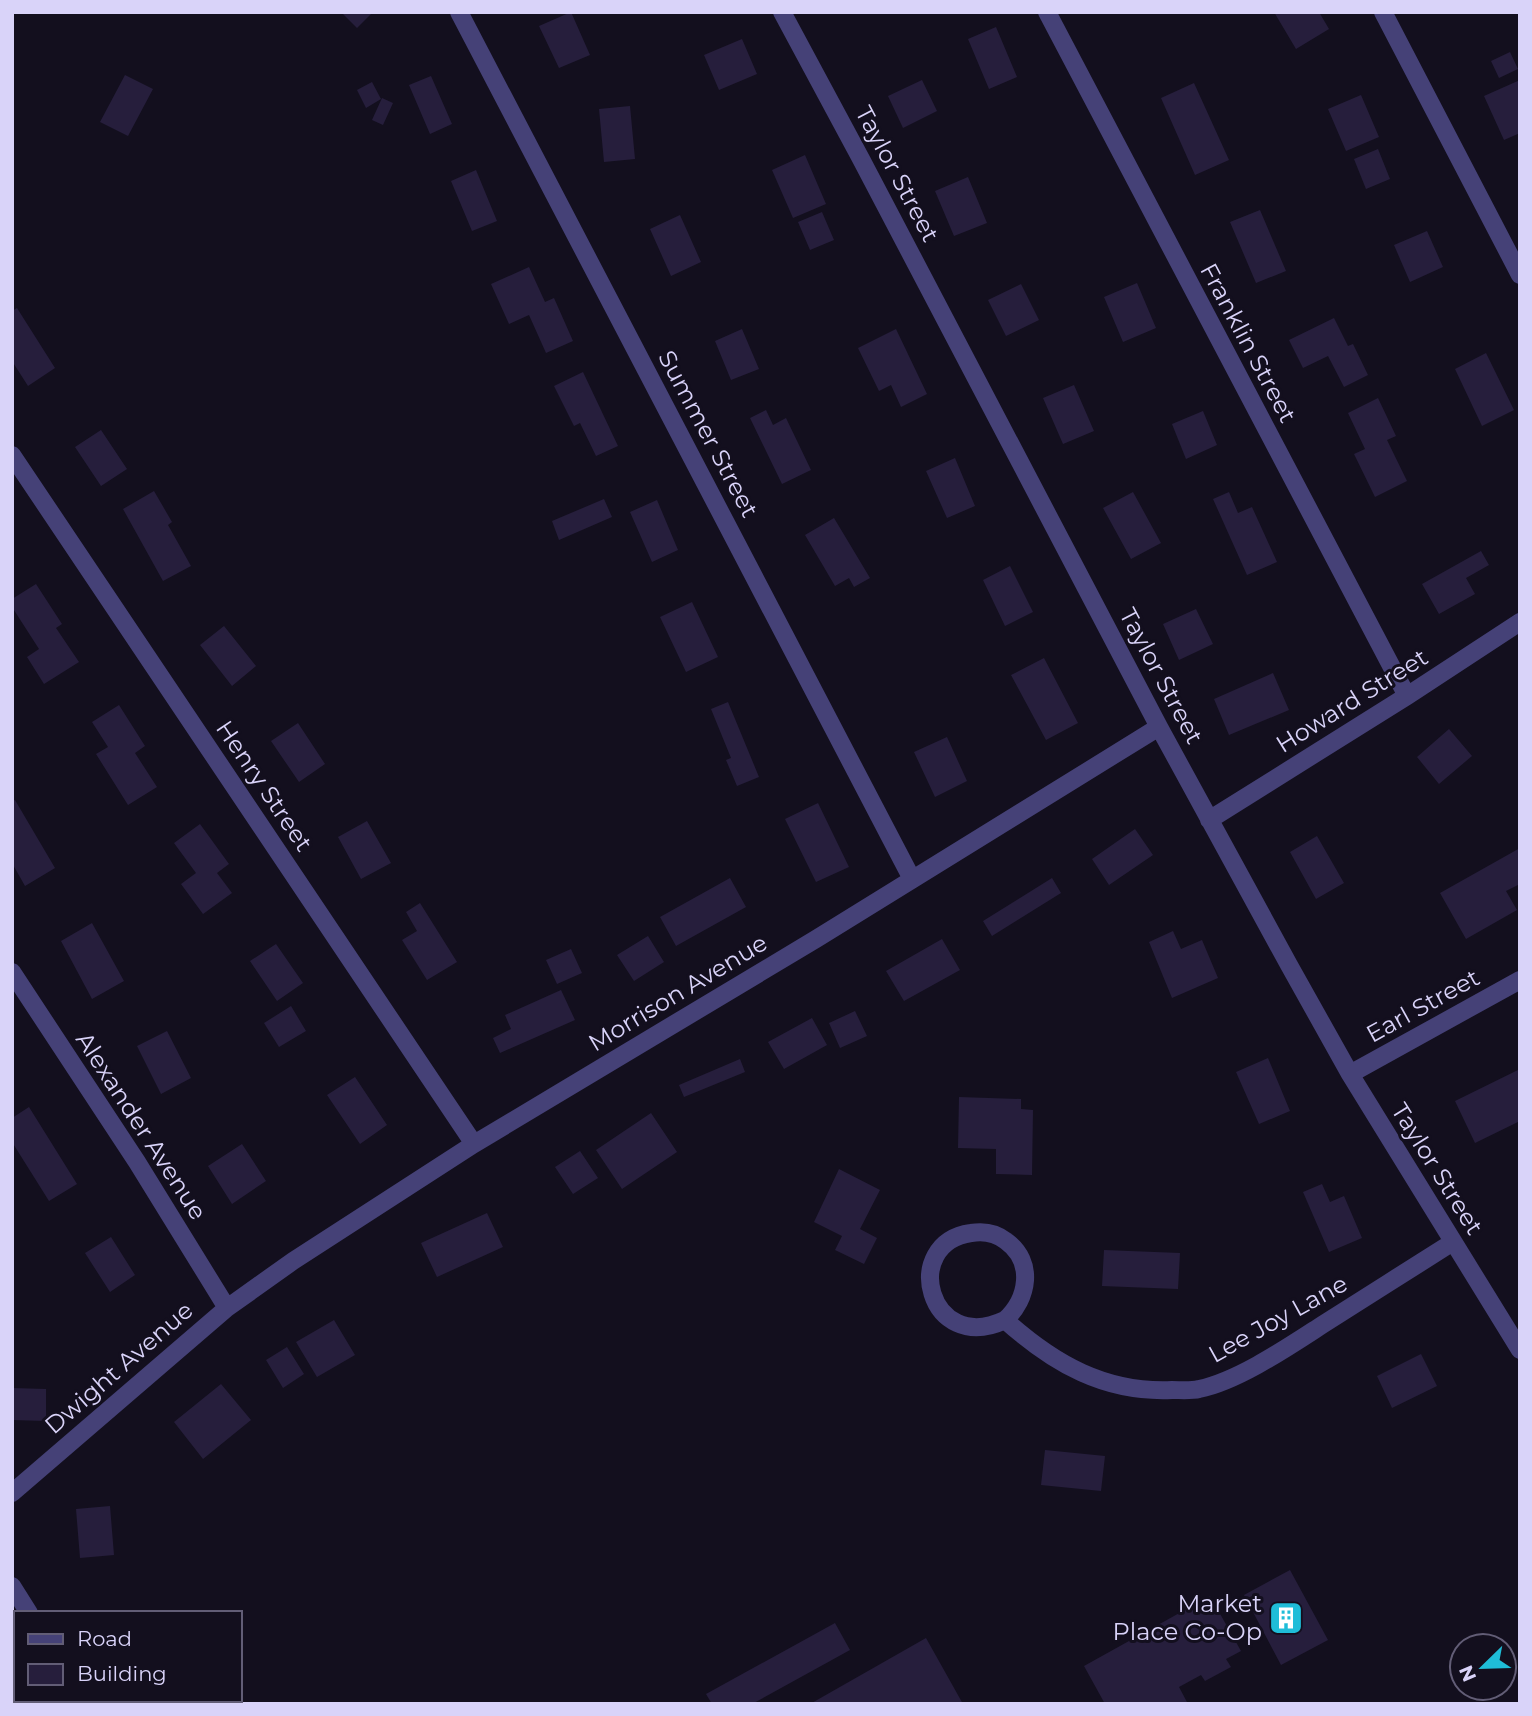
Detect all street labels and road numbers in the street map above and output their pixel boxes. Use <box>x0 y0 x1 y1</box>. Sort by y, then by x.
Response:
street label: Taylor Street <box>849 101 946 247</box>
street label: Franklin Street <box>1194 258 1303 428</box>
street label: Summer Street <box>652 345 765 522</box>
street label: Taylor Street <box>1113 603 1210 749</box>
street label: Howard Street <box>1271 642 1433 759</box>
street label: Henry Street <box>210 715 319 857</box>
street label: Morrison Avenue <box>583 928 772 1057</box>
street label: Earl Street <box>1361 963 1485 1048</box>
street label: Alexander Avenue <box>70 1026 213 1225</box>
street label: Taylor Street <box>1385 1098 1490 1240</box>
street label: Lee Joy Lane <box>1203 1268 1352 1369</box>
street label: Dwight Avenue <box>39 1295 199 1440</box>

